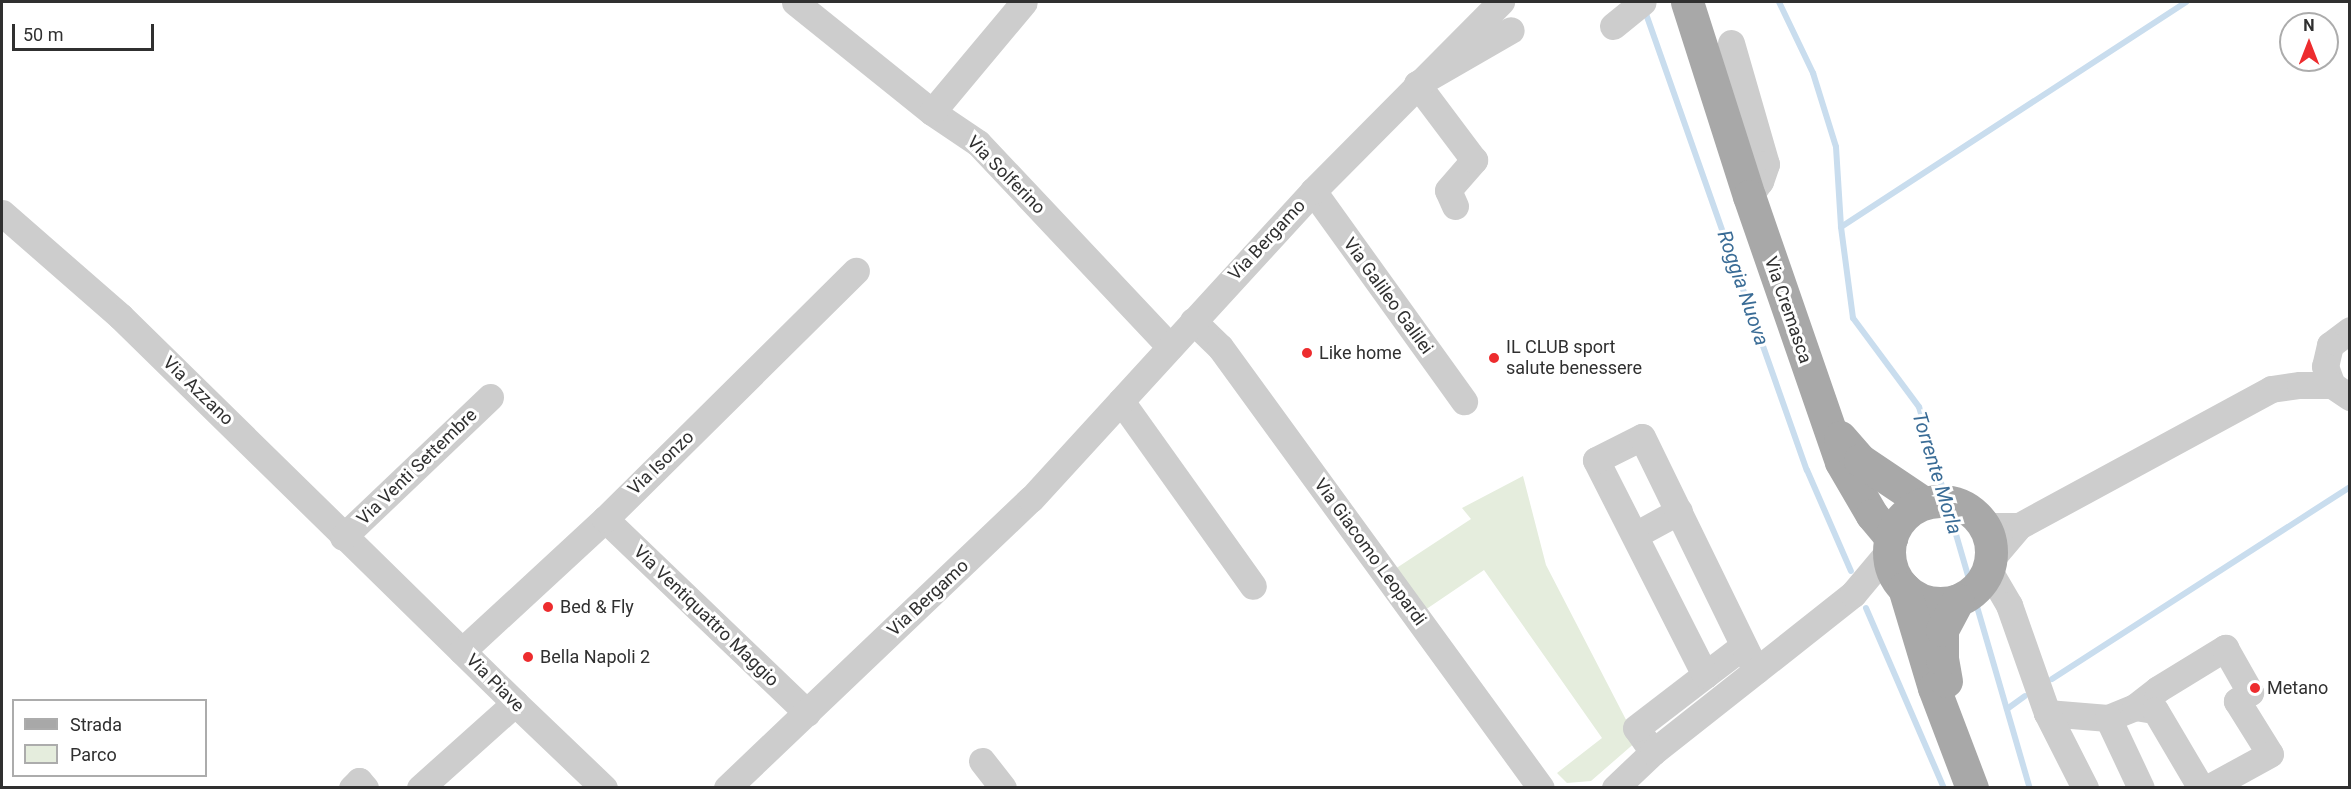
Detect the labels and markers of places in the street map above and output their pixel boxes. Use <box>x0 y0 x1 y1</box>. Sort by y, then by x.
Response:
place label: IL CLUB sport salute benessere <box>1506 337 1642 380</box>
place label: Like home <box>1319 342 1402 364</box>
marker: Like home <box>1300 346 1314 360</box>
marker: IL CLUB sport salute benessere <box>1487 351 1501 365</box>
place label: Bed & Fly <box>560 596 634 618</box>
marker: Bed & Fly <box>541 600 555 614</box>
place label: Bella Napoli 2 <box>540 646 650 668</box>
marker: Bella Napoli 2 <box>521 650 535 664</box>
place label: Metano <box>2267 677 2328 699</box>
marker: Metano <box>2248 681 2262 695</box>

